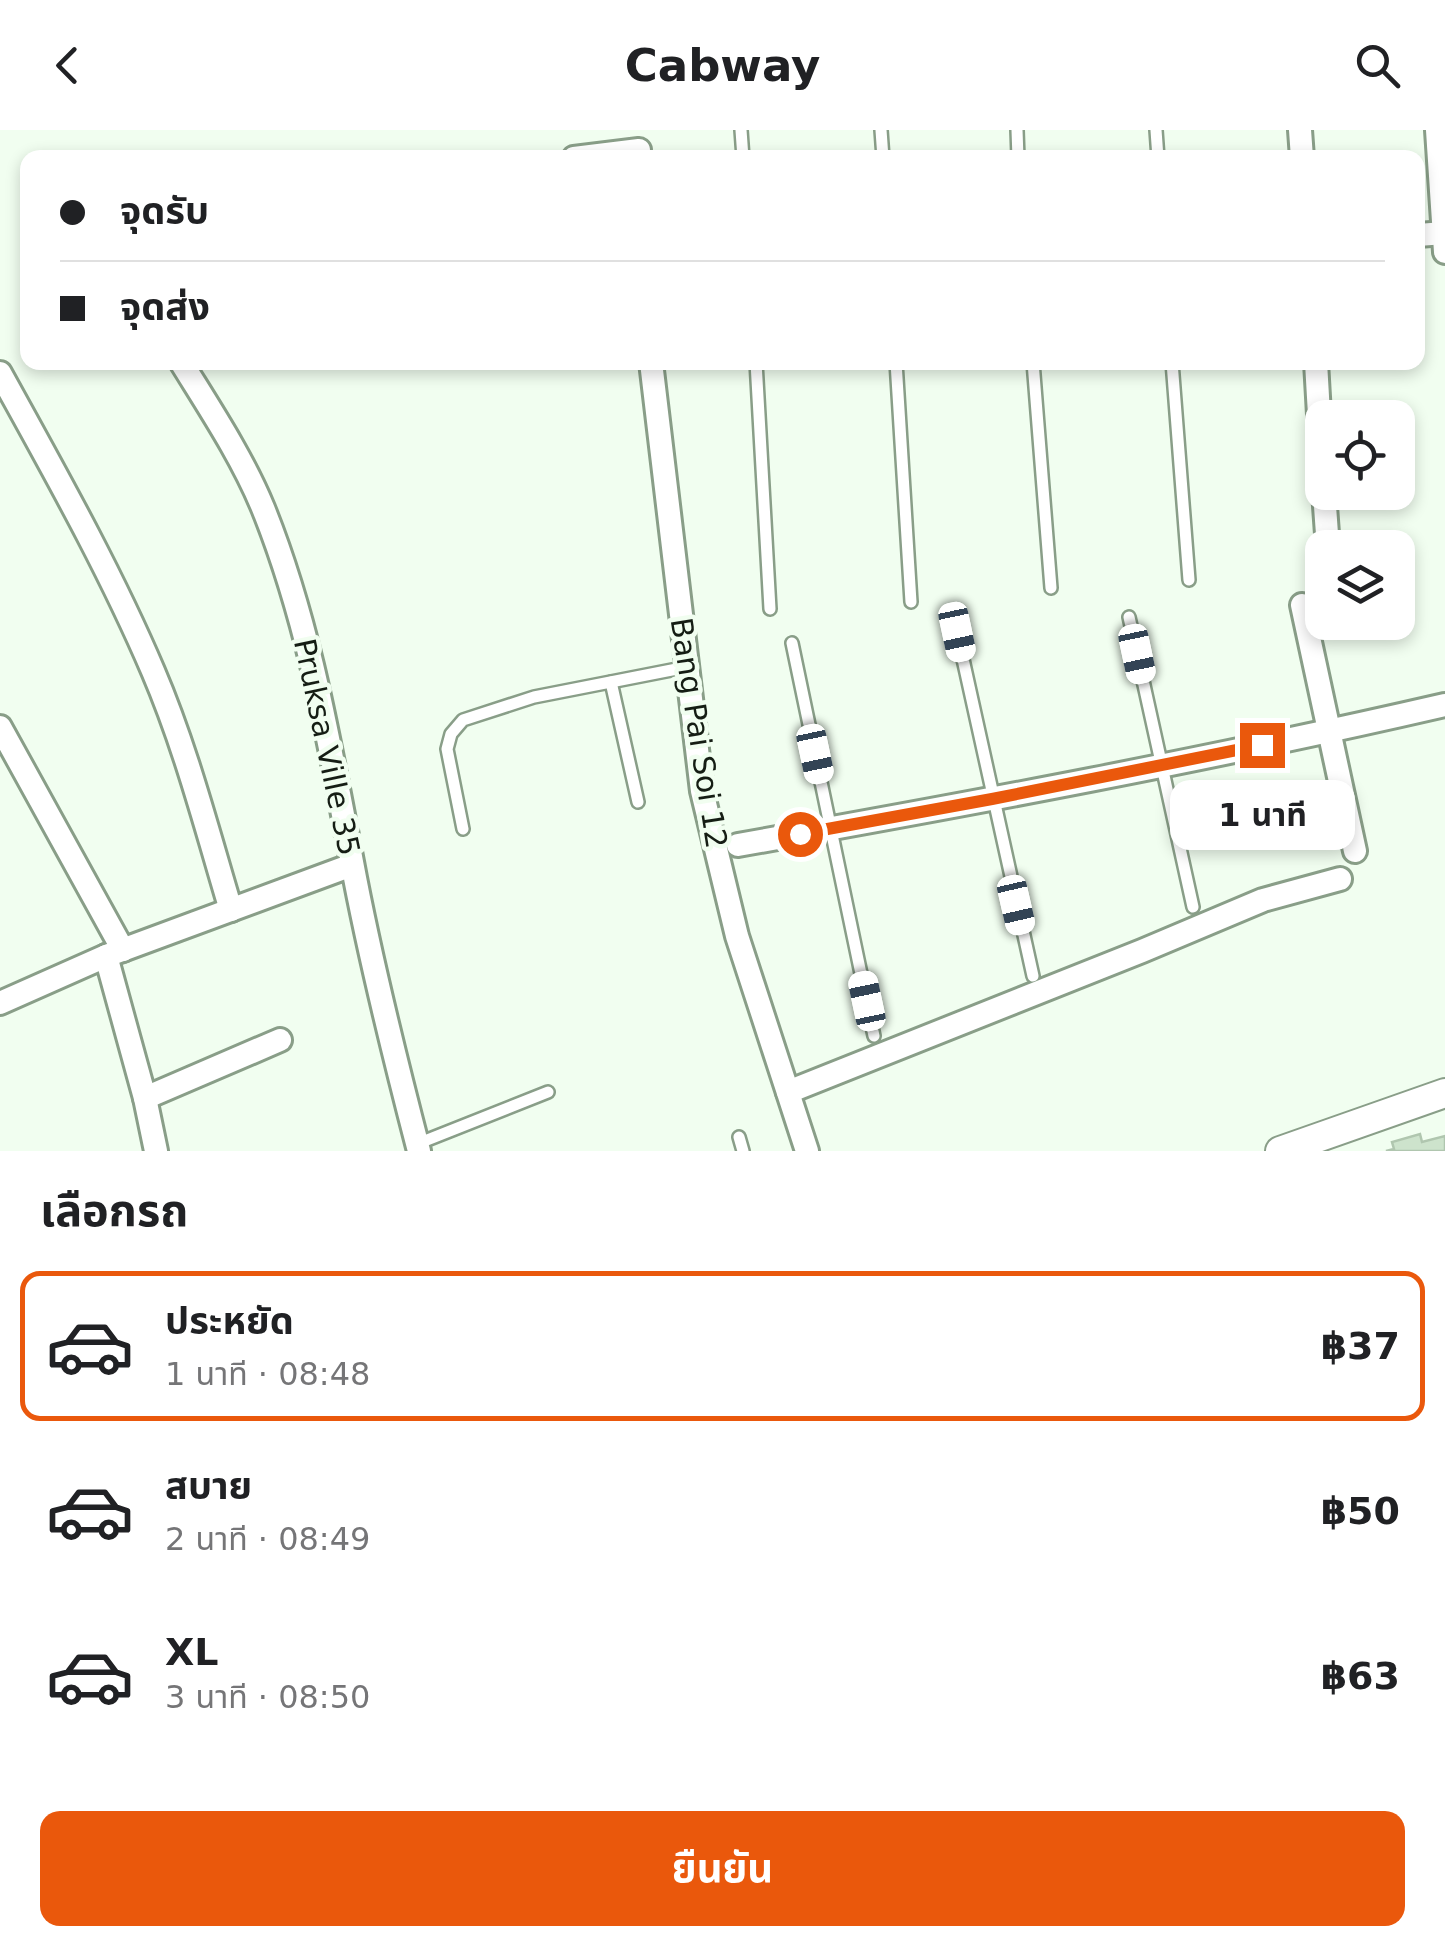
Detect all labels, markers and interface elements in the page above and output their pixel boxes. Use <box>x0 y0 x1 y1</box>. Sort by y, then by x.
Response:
icon: back <box>40 38 95 93</box>
icon: search <box>1350 38 1405 93</box>
text: Cabway <box>625 39 820 92</box>
text: จุดรับ <box>120 189 209 233</box>
text: จุดส่ง <box>120 285 210 329</box>
map controls <box>1305 400 1415 640</box>
button: locate <box>1305 400 1415 510</box>
button: layers <box>1305 530 1415 640</box>
car <box>936 600 978 664</box>
street label: Bang Pai Soi 12 <box>663 615 735 851</box>
car <box>1116 622 1158 686</box>
street label: Pruksa Ville 35 <box>287 635 367 859</box>
car <box>794 722 836 786</box>
route end <box>1240 723 1285 768</box>
callout: 1 นาที <box>1170 780 1354 850</box>
text: 1 นาที <box>1218 796 1307 834</box>
route start <box>778 812 823 857</box>
car <box>995 872 1037 938</box>
car <box>846 969 888 1033</box>
text: เลือกรถ <box>40 1184 188 1237</box>
text: ประหยัด <box>165 1299 294 1343</box>
icon: car <box>45 1301 135 1391</box>
text: ฿37 <box>1321 1324 1400 1368</box>
text: 1 นาที · 08:48 <box>165 1355 370 1393</box>
text: สบาย <box>165 1464 252 1508</box>
icon: car <box>45 1466 135 1556</box>
text: ฿50 <box>1321 1489 1400 1533</box>
text: 2 นาที · 08:49 <box>165 1520 370 1558</box>
text: XL <box>165 1630 219 1674</box>
icon: car <box>45 1631 135 1721</box>
text: ฿63 <box>1321 1654 1400 1698</box>
text: 3 นาที · 08:50 <box>165 1678 370 1716</box>
button: ยืนยัน <box>40 1811 1405 1926</box>

